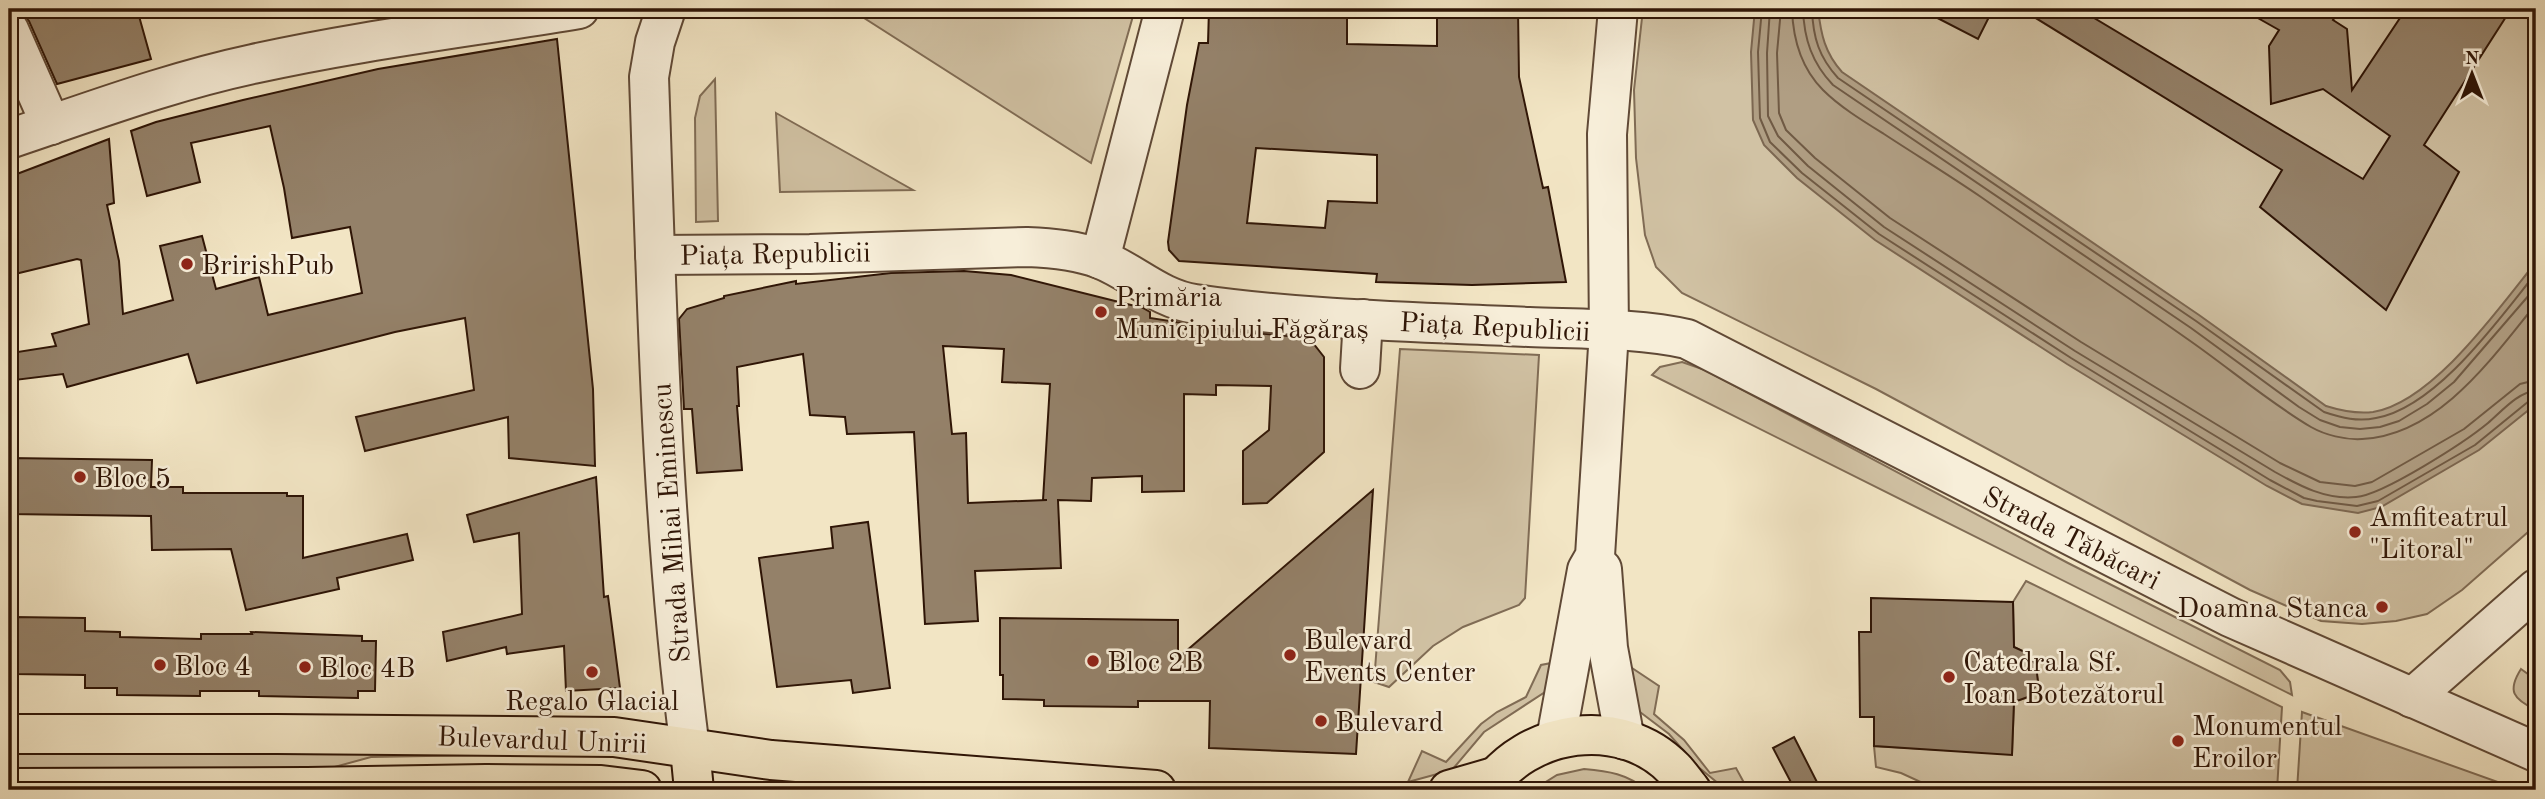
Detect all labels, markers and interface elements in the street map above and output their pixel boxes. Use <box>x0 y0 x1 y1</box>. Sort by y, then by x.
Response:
north arrow <box>2436 38 2506 108</box>
text: N <box>2465 50 2480 69</box>
street label: Piața Republicii <box>679 240 871 272</box>
place label: BririshPub <box>201 253 334 281</box>
marker: BririshPub <box>179 256 195 272</box>
place label: Primăria Municipiului Făgăraș <box>1115 285 1369 345</box>
marker: Primăria Municipiului Făgăraș <box>1093 304 1109 320</box>
street label: Piața Republicii <box>1399 310 1591 348</box>
street label: Strada Mihai Eminescu <box>649 382 697 664</box>
place label: Bloc 5 <box>94 466 171 494</box>
marker: Bloc 5 <box>72 469 88 485</box>
street label: Strada Tăbăcari <box>1977 483 2164 596</box>
place label: Amfiteatrul "Litoral" <box>2369 505 2508 565</box>
marker: Amfiteatrul "Litoral" <box>2347 524 2363 540</box>
place label: Doamna Stanca <box>2177 596 2368 624</box>
marker: Doamna Stanca <box>2374 599 2390 615</box>
place label: Bulevard Events Center <box>1304 628 1476 688</box>
marker: Bulevard Events Center <box>1282 647 1298 663</box>
place label: Bloc 2B <box>1107 650 1203 678</box>
place label: Catedrala Sf. Ioan Botezătorul <box>1963 650 2164 710</box>
marker: Bloc 2B <box>1085 653 1101 669</box>
place label: Bloc 4 <box>174 654 251 682</box>
place label: Bloc 4B <box>319 656 415 684</box>
marker: Bloc 4 <box>152 657 168 673</box>
marker: Bloc 4B <box>297 659 313 675</box>
marker: Regalo Glacial <box>584 664 600 680</box>
marker: Catedrala Sf. Ioan Botezătorul <box>1941 669 1957 685</box>
place label: Regalo Glacial <box>505 689 679 717</box>
place label: Bulevard <box>1335 710 1444 738</box>
marker: Bulevard <box>1313 713 1329 729</box>
place label: Monumentul Eroilor <box>2192 714 2342 774</box>
street label: Bulevardul Unirii <box>436 724 647 760</box>
marker: Monumentul Eroilor <box>2170 733 2186 749</box>

